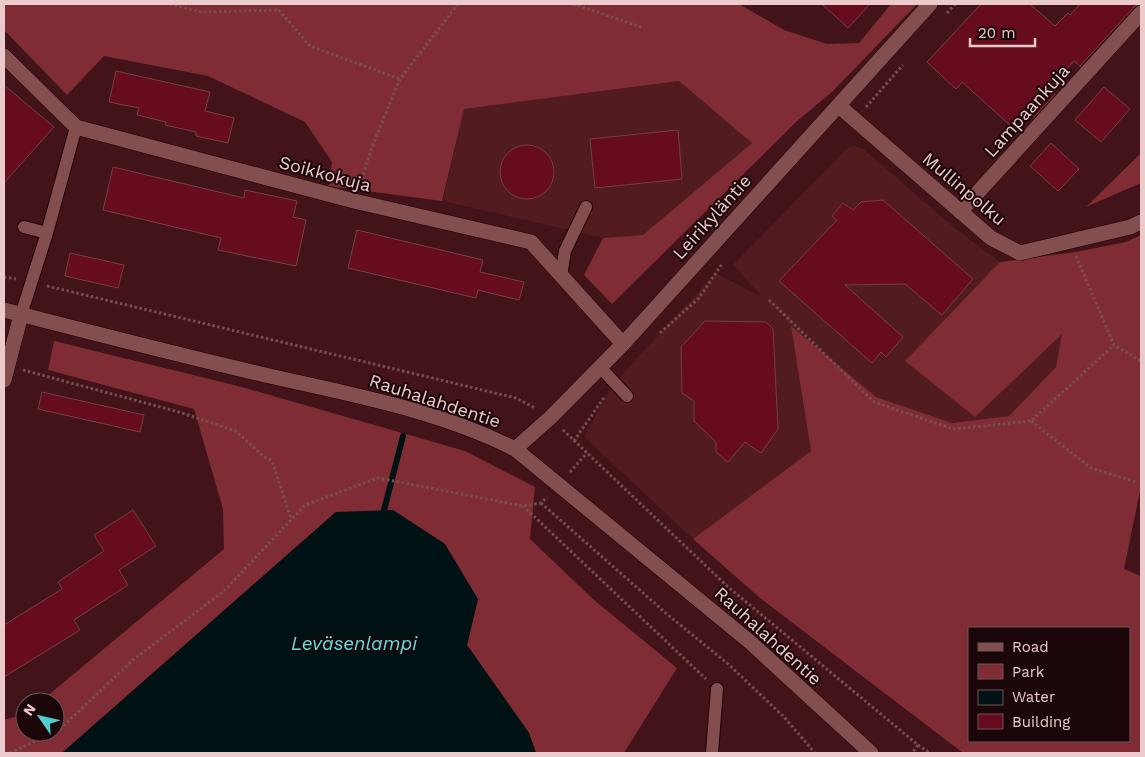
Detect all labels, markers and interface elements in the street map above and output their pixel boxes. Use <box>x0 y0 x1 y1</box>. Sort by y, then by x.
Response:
scale bar <box>970 15 1035 47</box>
text: 20 m <box>978 24 1016 42</box>
street label: Lampaankuja <box>980 60 1074 161</box>
street label: Mullinpolku <box>918 148 1010 230</box>
street label: Soikkokuja <box>277 151 373 196</box>
street label: Leirikyläntie <box>668 170 755 263</box>
street label: Rauhalahdentie <box>367 369 503 432</box>
street label: Rauhalahdentie <box>710 582 826 689</box>
legend <box>968 627 1130 742</box>
water label: Leväsenlampi <box>291 632 418 655</box>
text: Road <box>1012 638 1049 656</box>
text: Park <box>1012 663 1045 681</box>
text: Water <box>1012 688 1055 706</box>
north arrow <box>15 692 65 742</box>
text: N <box>20 701 39 719</box>
text: Building <box>1012 713 1070 731</box>

